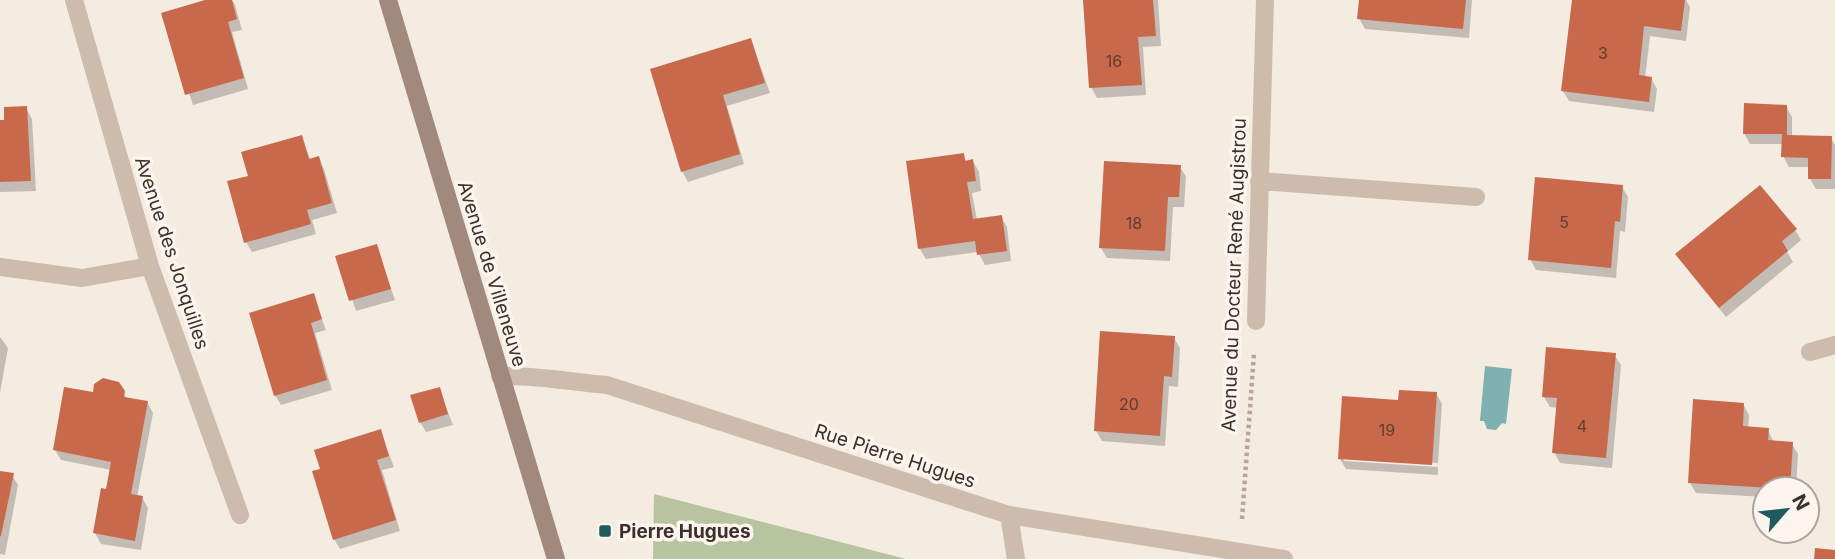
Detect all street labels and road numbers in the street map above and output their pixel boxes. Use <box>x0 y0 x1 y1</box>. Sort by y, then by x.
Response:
street label: Avenue du Docteur René Augistrou <box>1217 118 1251 432</box>
street label: Avenue des Jonquilles <box>130 154 214 352</box>
street label: Avenue de Villeneuve <box>453 178 531 370</box>
street label: Rue Pierre Hugues <box>812 419 978 493</box>

